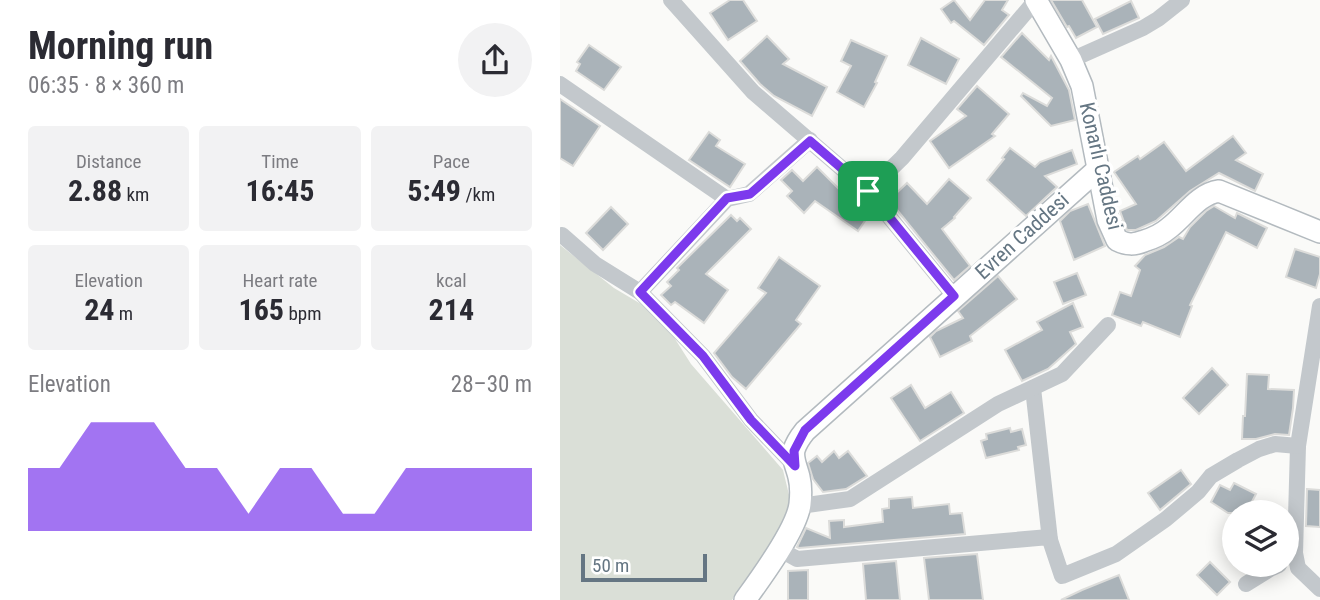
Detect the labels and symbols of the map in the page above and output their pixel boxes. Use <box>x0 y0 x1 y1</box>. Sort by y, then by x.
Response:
street label: Konarlı Caddesi <box>1075 100 1127 232</box>
pin <box>838 161 898 221</box>
street label: Evren Caddesi <box>970 188 1074 284</box>
scale bar <box>581 551 707 583</box>

